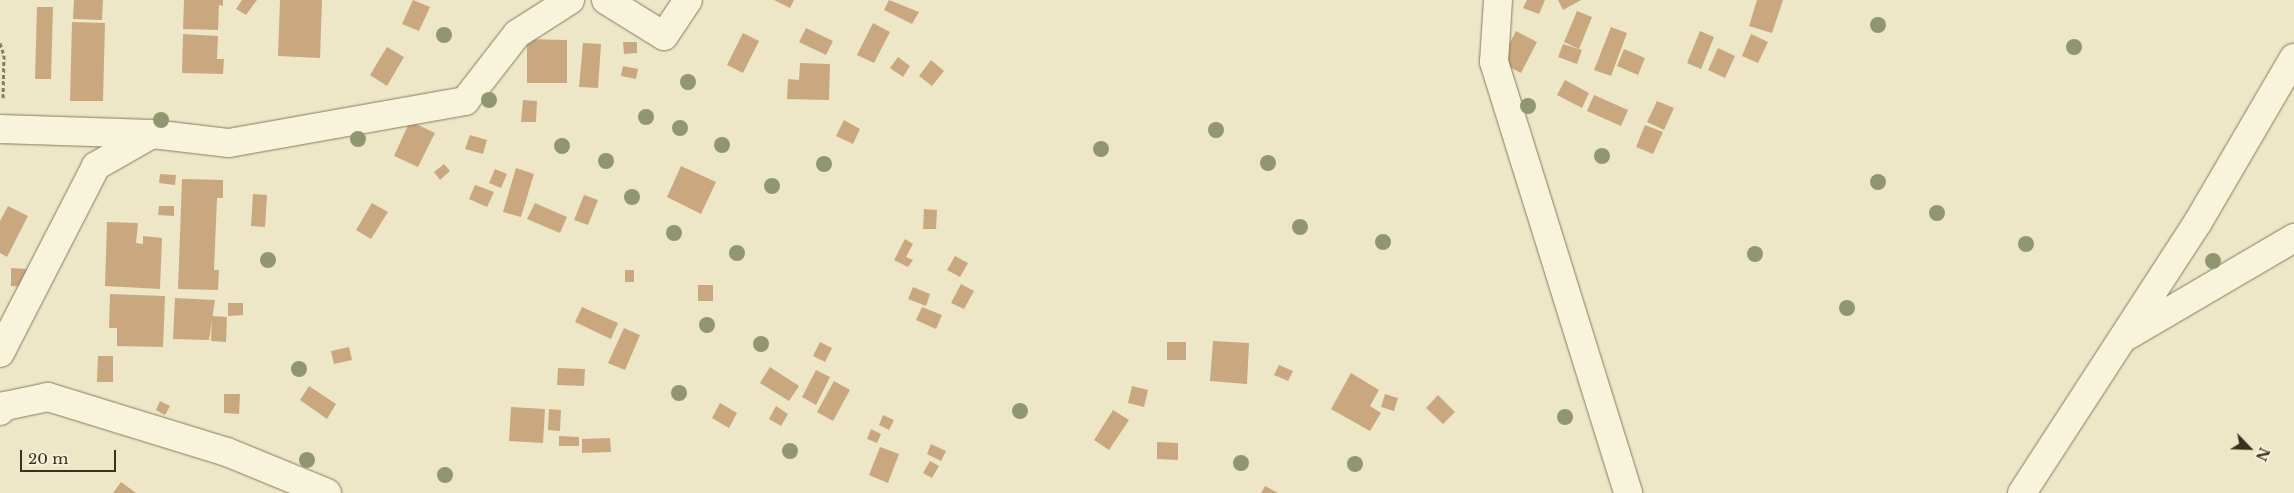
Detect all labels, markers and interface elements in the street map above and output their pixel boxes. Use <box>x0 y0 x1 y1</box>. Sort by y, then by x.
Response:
north arrow <box>2224 423 2274 473</box>
scale bar <box>22 440 119 472</box>
text: N <box>2252 444 2274 464</box>
text: 20 m <box>28 449 68 468</box>

